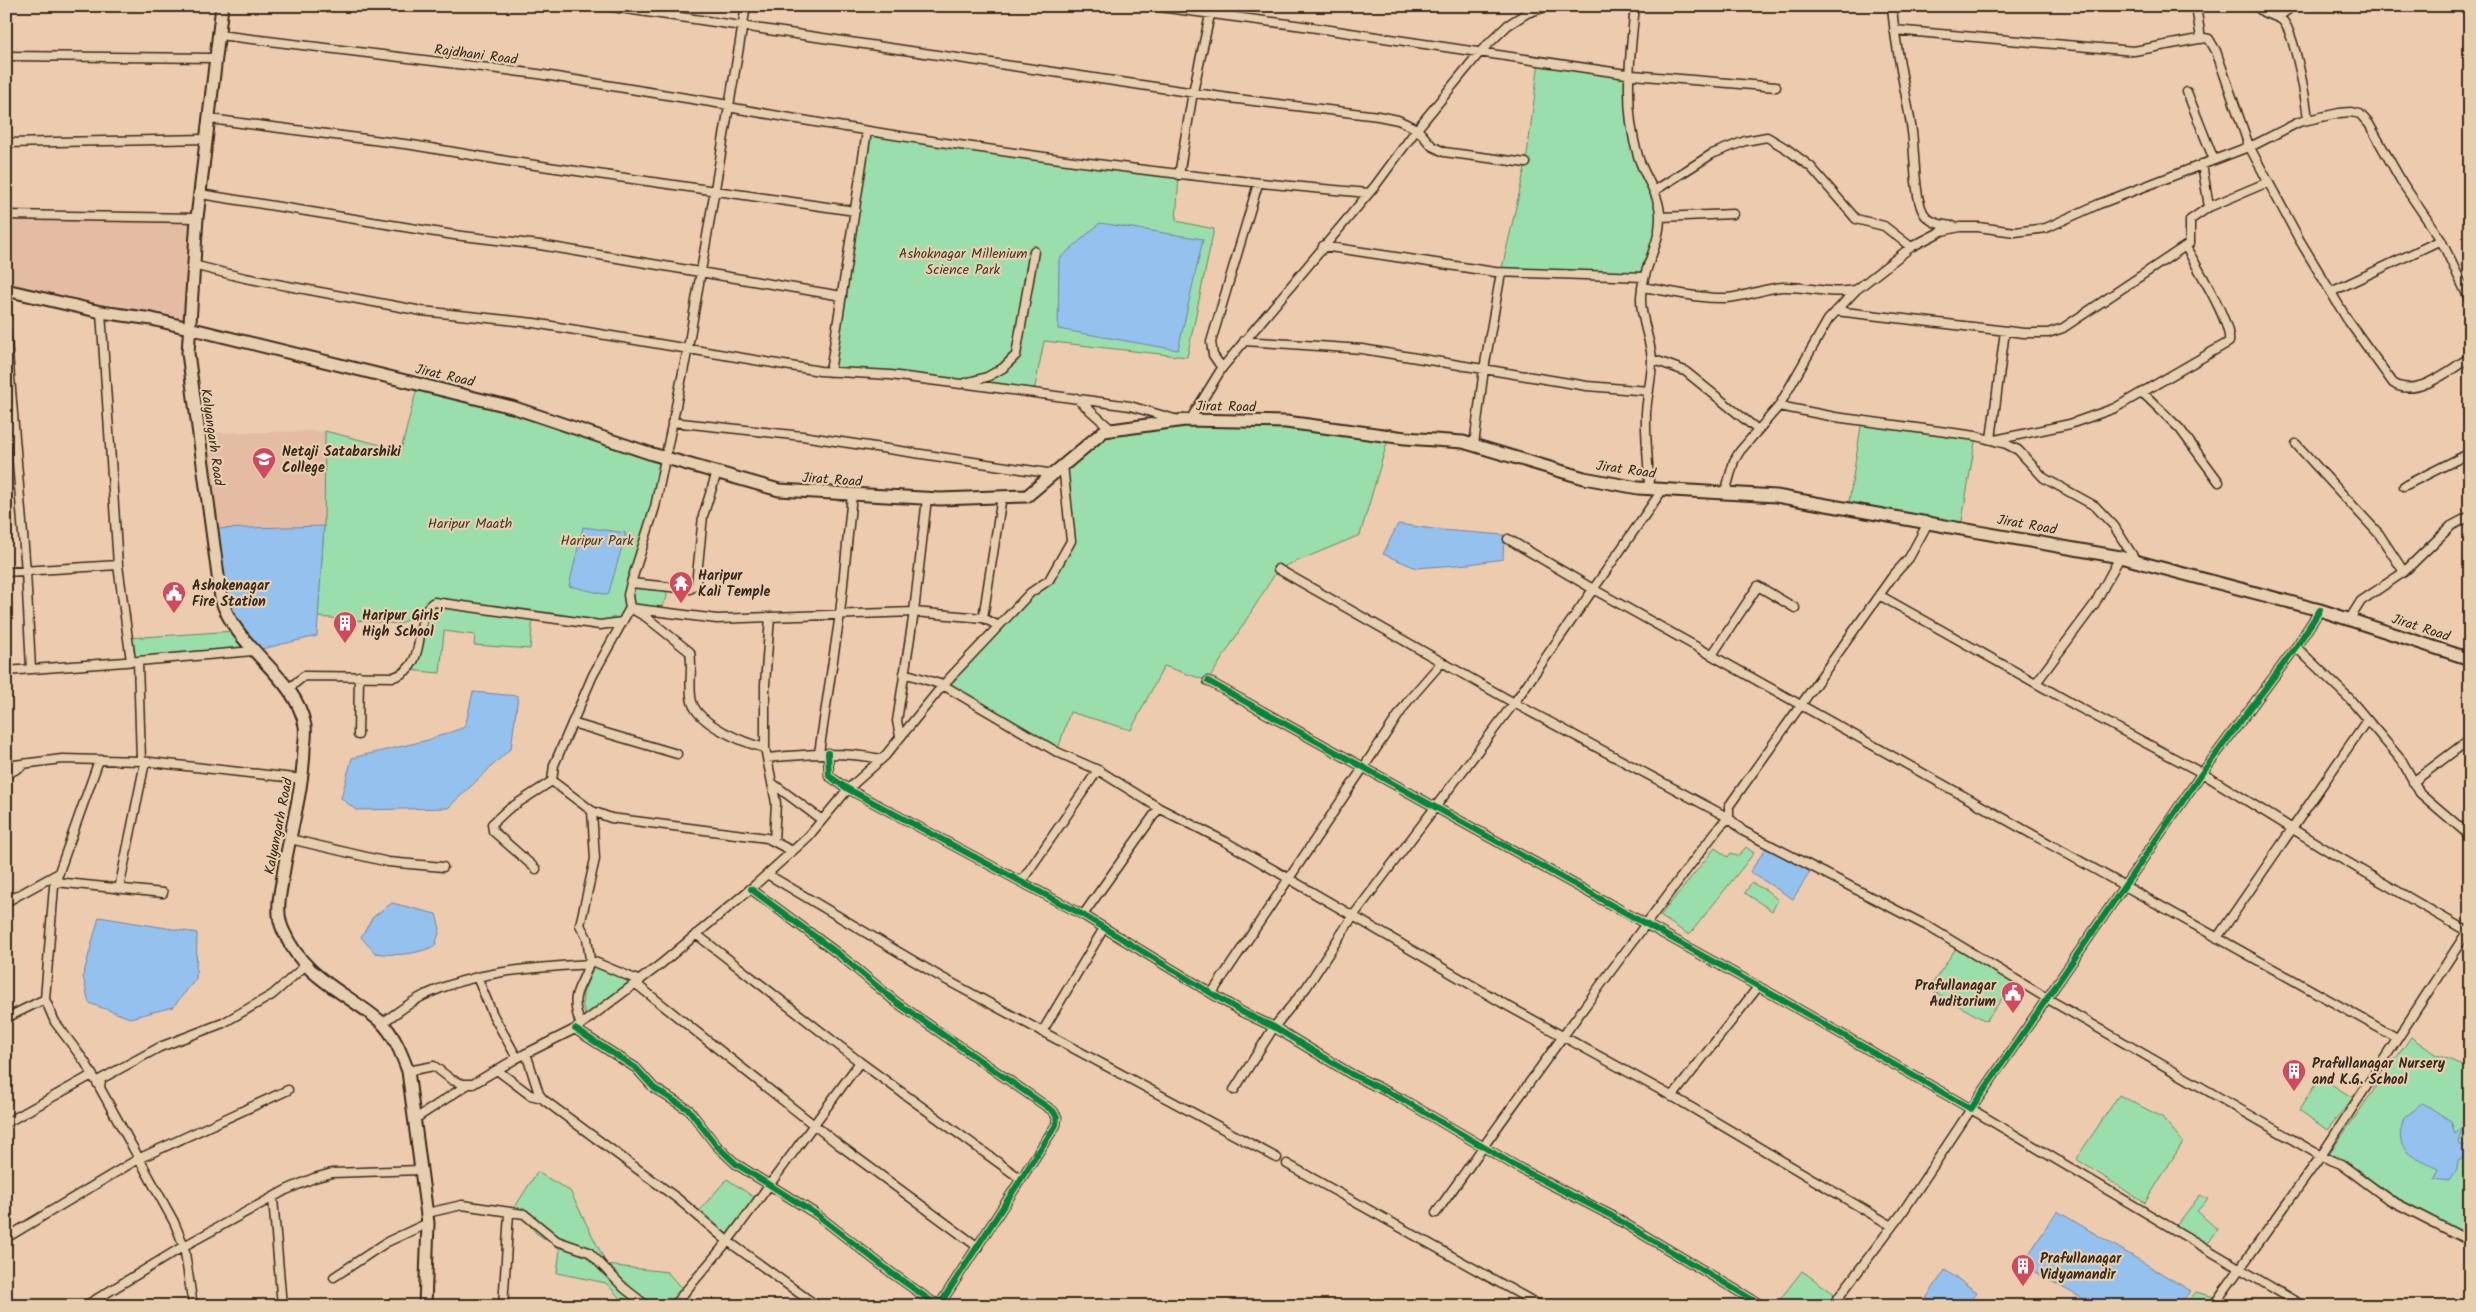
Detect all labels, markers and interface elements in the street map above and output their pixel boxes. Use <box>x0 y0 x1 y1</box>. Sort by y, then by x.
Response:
street label: Rajdhani Road <box>433 39 520 71</box>
park label: Ashoknagar Millenium Science Park <box>899 243 1027 281</box>
street label: Jirat Road <box>413 358 478 394</box>
street label: Kalyangarh Road <box>194 387 230 488</box>
street label: Jirat Road <box>1196 395 1257 419</box>
place label: Netaji Satabarshiki College <box>282 441 401 479</box>
school or university icon: Netaji Satabarshiki College <box>251 446 277 480</box>
street label: Jirat Road <box>1595 455 1658 485</box>
street label: Jirat Road <box>801 467 864 493</box>
street label: Jirat Road <box>1995 509 2059 541</box>
park label: Haripur Maath <box>428 513 512 535</box>
park label: Haripur Park <box>561 530 634 552</box>
place label: Haripur Kali Temple <box>698 565 770 603</box>
temple icon: Haripur Kali Temple <box>668 570 694 604</box>
place label: Ashokenagar Fire Station <box>192 575 270 613</box>
public building icon: Ashokenagar Fire Station <box>161 580 187 614</box>
place label: Haripur Girls' High School <box>362 605 443 643</box>
street label: Jirat Road <box>2389 608 2454 648</box>
building icon: Haripur Girls' High School <box>332 610 358 644</box>
street label: Kalyangarh Road <box>259 775 299 876</box>
place label: Prafullanagar Auditorium <box>1915 975 1997 1013</box>
public building icon: Prafullanagar Auditorium <box>2000 980 2026 1014</box>
place label: Prafullanagar Nursery and K.G. School <box>2312 1053 2446 1091</box>
building icon: Prafullanagar Nursery and K.G. School <box>2281 1058 2307 1092</box>
place label: Prafullanagar Vidyamandir <box>2040 1248 2122 1286</box>
building icon: Prafullanagar Vidyamandir <box>2010 1253 2036 1287</box>

